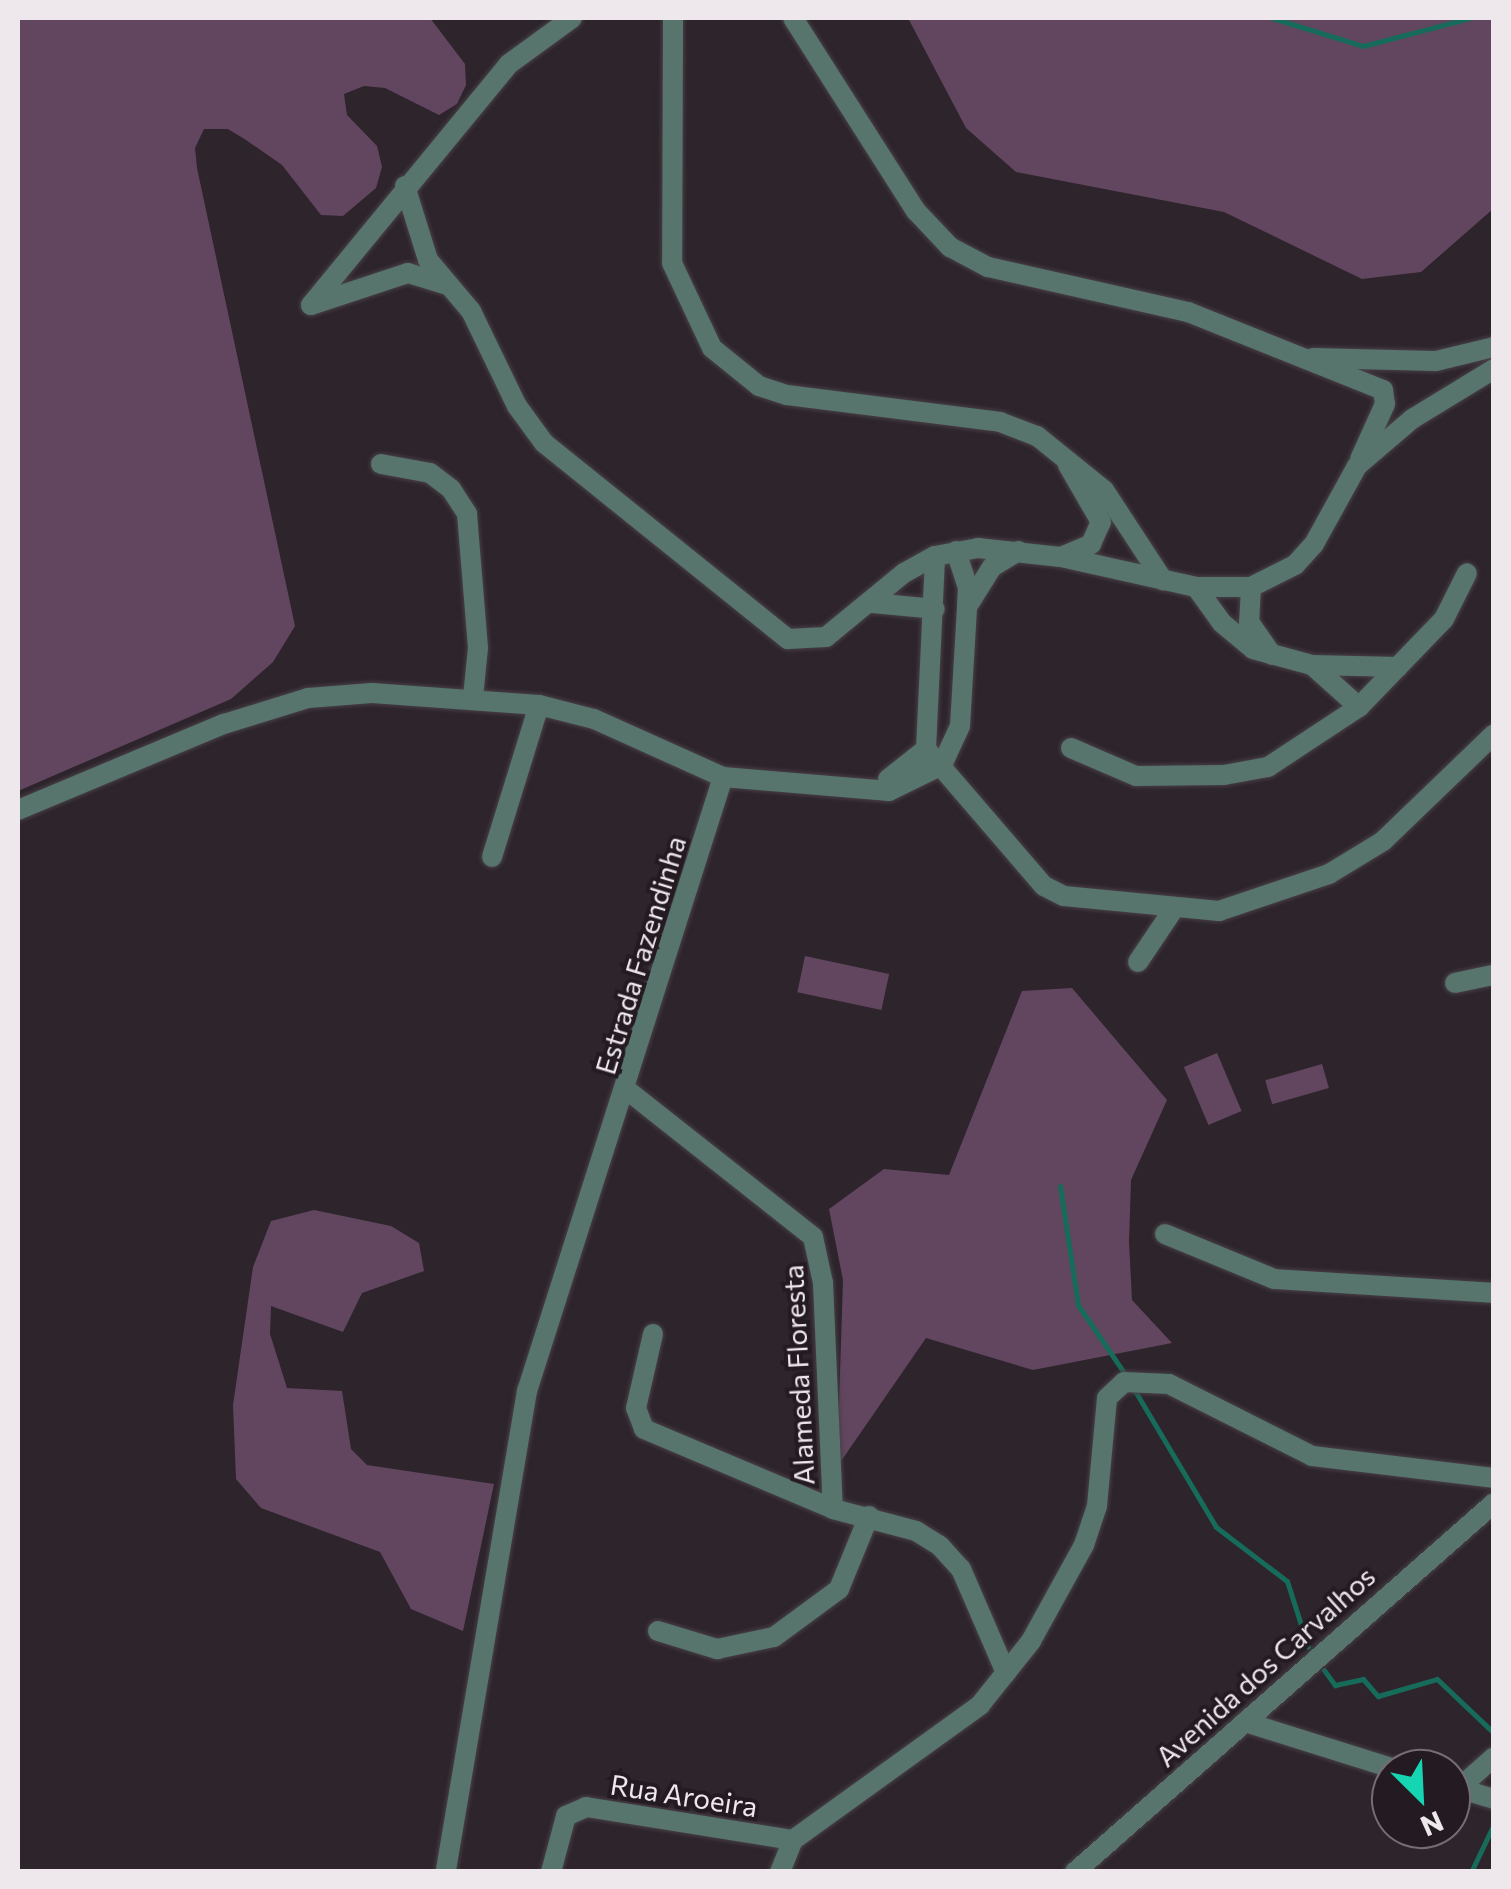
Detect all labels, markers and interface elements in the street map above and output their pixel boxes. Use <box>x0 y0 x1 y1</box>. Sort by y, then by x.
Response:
street label: Estrada Fazendinha <box>588 832 692 1078</box>
street label: Alameda Floresta <box>775 1264 821 1486</box>
street label: Avenida dos Carvalhos <box>1149 1559 1381 1773</box>
north arrow <box>1371 1749 1471 1849</box>
street label: Rua Aroeira <box>608 1767 760 1823</box>
text: N <box>1416 1805 1449 1844</box>

